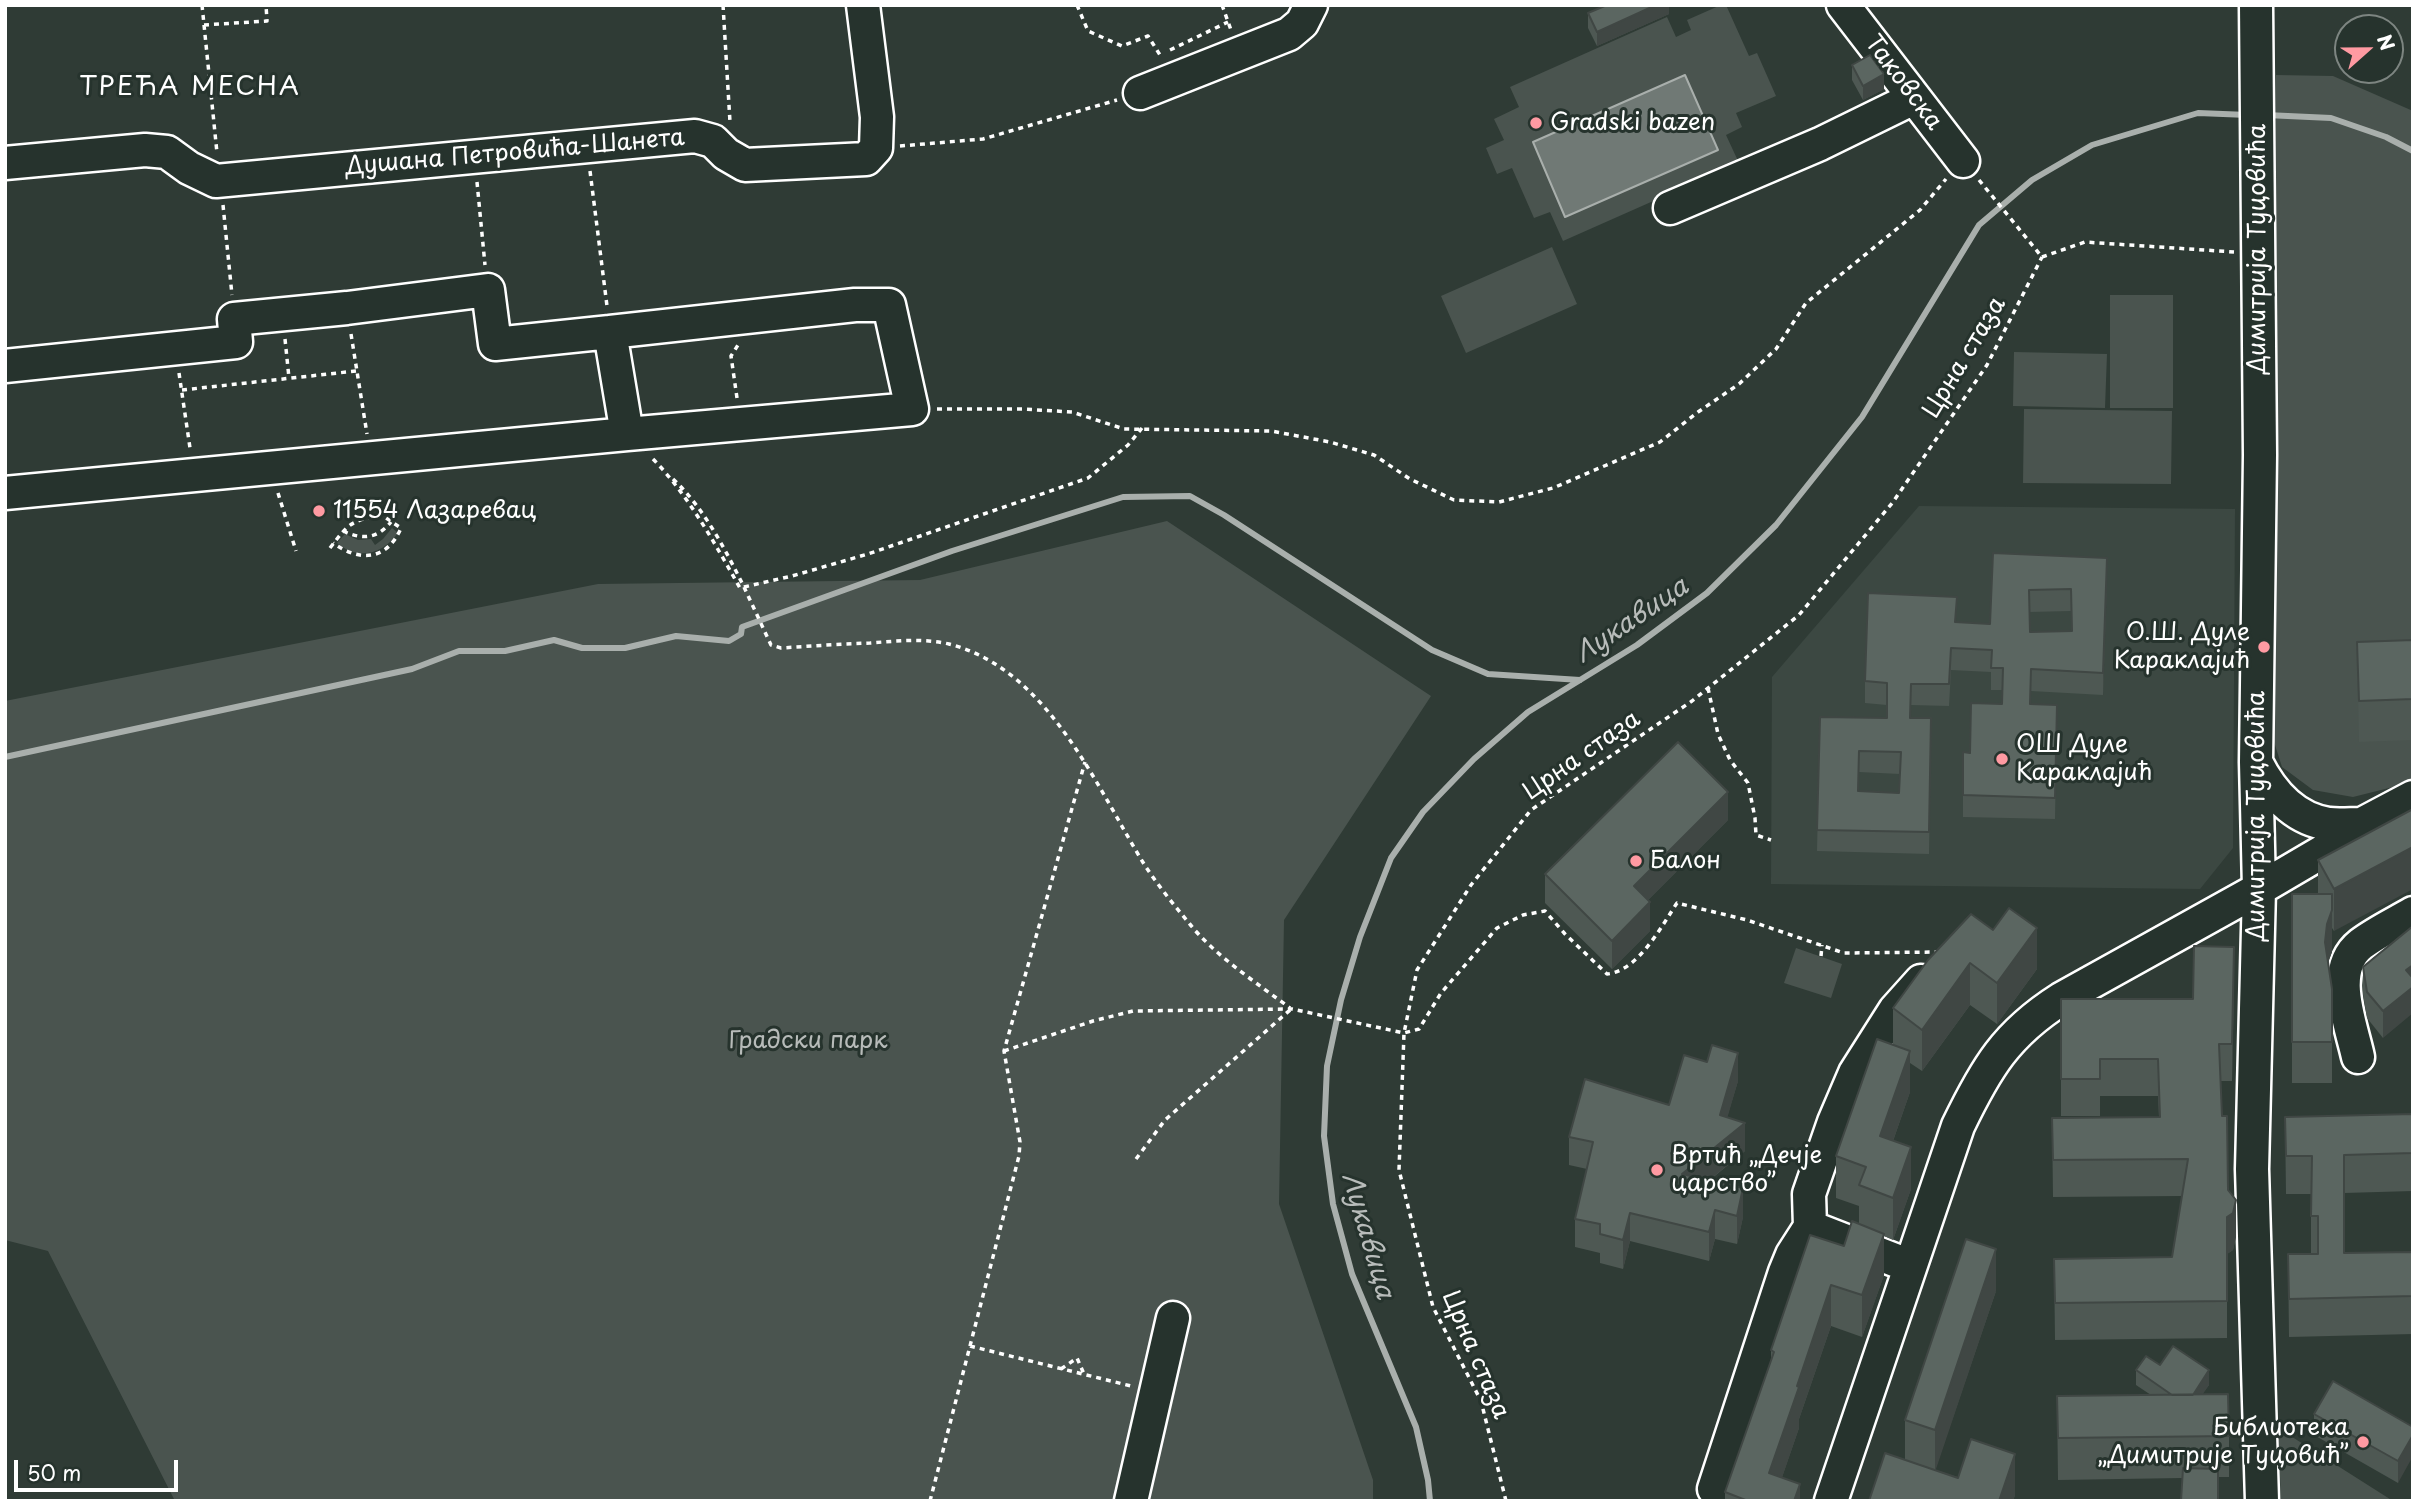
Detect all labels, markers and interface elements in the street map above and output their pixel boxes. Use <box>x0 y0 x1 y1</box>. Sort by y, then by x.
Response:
north arrow <box>2334 14 2404 84</box>
street label: Таковска <box>1858 30 1948 136</box>
text: N <box>2371 30 2403 54</box>
district label: ТРЕЋА МЕСНА <box>81 72 299 104</box>
place label: Gradski bazen <box>1550 109 1715 137</box>
marker: Gradski bazen <box>1528 115 1544 131</box>
street label: Душана Петровића-Шанета <box>344 124 686 182</box>
street label: Димитрија Туцовића <box>2244 124 2272 374</box>
street label: Црна стаза <box>1918 292 2012 424</box>
place label: 11554 Лазаревац <box>333 497 536 525</box>
marker: 11554 Лазаревац <box>311 503 327 519</box>
water label: Лукавица <box>1570 572 1694 670</box>
place label: О.Ш. Дуле Караклајић <box>2114 619 2250 675</box>
marker: О.Ш. Дуле Караклајић <box>2256 639 2272 655</box>
street label: Димитрија Туцовића <box>2243 691 2271 941</box>
street label: Црна стаза <box>1518 705 1646 807</box>
place label: ОШ Дуле Караклајић <box>2016 731 2152 787</box>
marker: ОШ Дуле Караклајић <box>1994 751 2010 767</box>
place label: Балон <box>1650 847 1721 875</box>
marker: Балон <box>1628 853 1644 869</box>
park label: Градски парк <box>729 1027 887 1055</box>
place label: Вртић „Дечје царство” <box>1671 1142 1822 1198</box>
marker: Вртић „Дечје царство” <box>1649 1162 1665 1178</box>
water label: Лукавица <box>1334 1169 1400 1303</box>
street label: Црна стаза <box>1435 1287 1515 1423</box>
place label: Библиотека „Димитрије Туцовић” <box>2098 1414 2349 1470</box>
marker: Библиотека „Димитрије Туцовић” <box>2355 1434 2371 1450</box>
scale bar <box>18 1446 182 1490</box>
text: 50 m <box>27 1456 81 1488</box>

